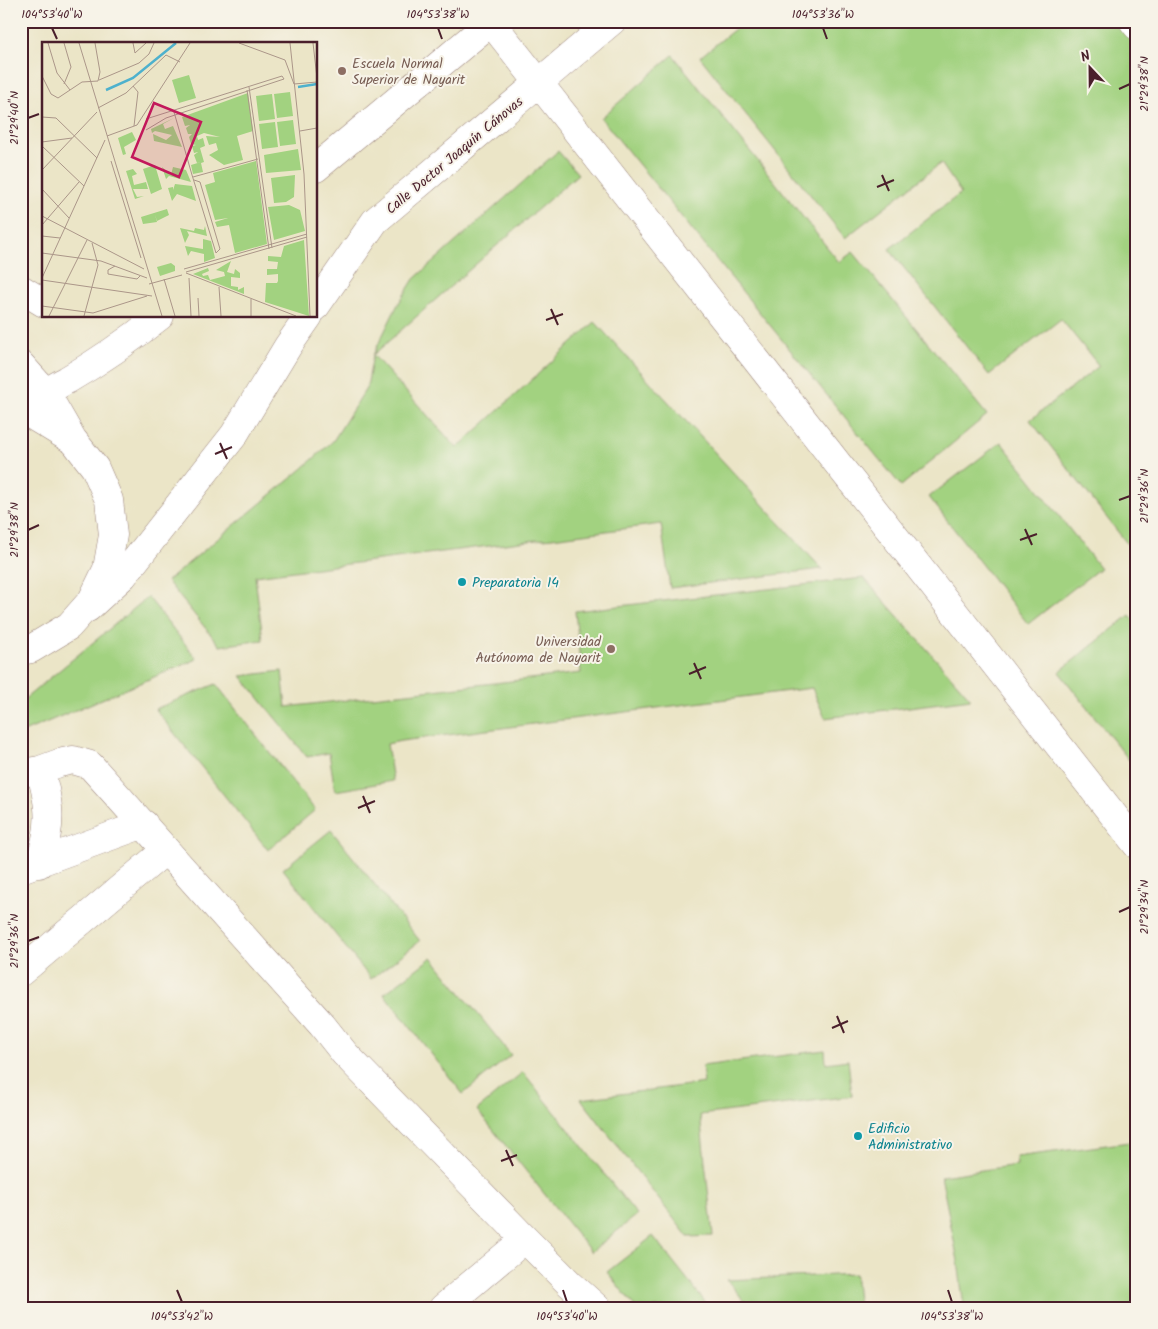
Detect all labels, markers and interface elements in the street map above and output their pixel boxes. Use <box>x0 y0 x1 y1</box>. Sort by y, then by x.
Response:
text: 104°53'40"W <box>21 5 83 24</box>
text: 104°53'38"W <box>407 5 469 24</box>
text: 104°53'36"W <box>792 5 854 24</box>
inset map <box>42 42 318 318</box>
north arrow <box>1066 42 1116 92</box>
text: N <box>1077 45 1094 69</box>
place label: Escuela Normal Superior de Nayarit <box>352 53 466 91</box>
text: 21°29'38"N <box>1135 56 1154 112</box>
marker: Escuela Normal Superior de Nayarit <box>336 65 348 77</box>
text: 21°29'40"N <box>5 91 24 145</box>
street label: Calle Doctor Joaquín Cánovas <box>381 91 528 220</box>
text: 21°29'36"N <box>1135 469 1154 524</box>
text: 21°29'38"N <box>5 502 24 558</box>
place label: Preparatoria 14 <box>472 572 559 594</box>
marker: Preparatoria 14 <box>456 576 468 588</box>
place label: Universidad Autónoma de Nayarit <box>475 631 602 669</box>
marker: Universidad Autónoma de Nayarit <box>605 643 617 655</box>
text: 21°29'34"N <box>1135 880 1154 934</box>
text: 21°29'36"N <box>5 914 24 969</box>
place label: Edificio Administrativo <box>868 1118 952 1156</box>
marker: Edificio Administrativo <box>852 1130 864 1142</box>
text: 104°53'42"W <box>151 1307 213 1326</box>
text: 104°53'40"W <box>536 1307 598 1326</box>
text: 104°53'38"W <box>921 1307 983 1326</box>

